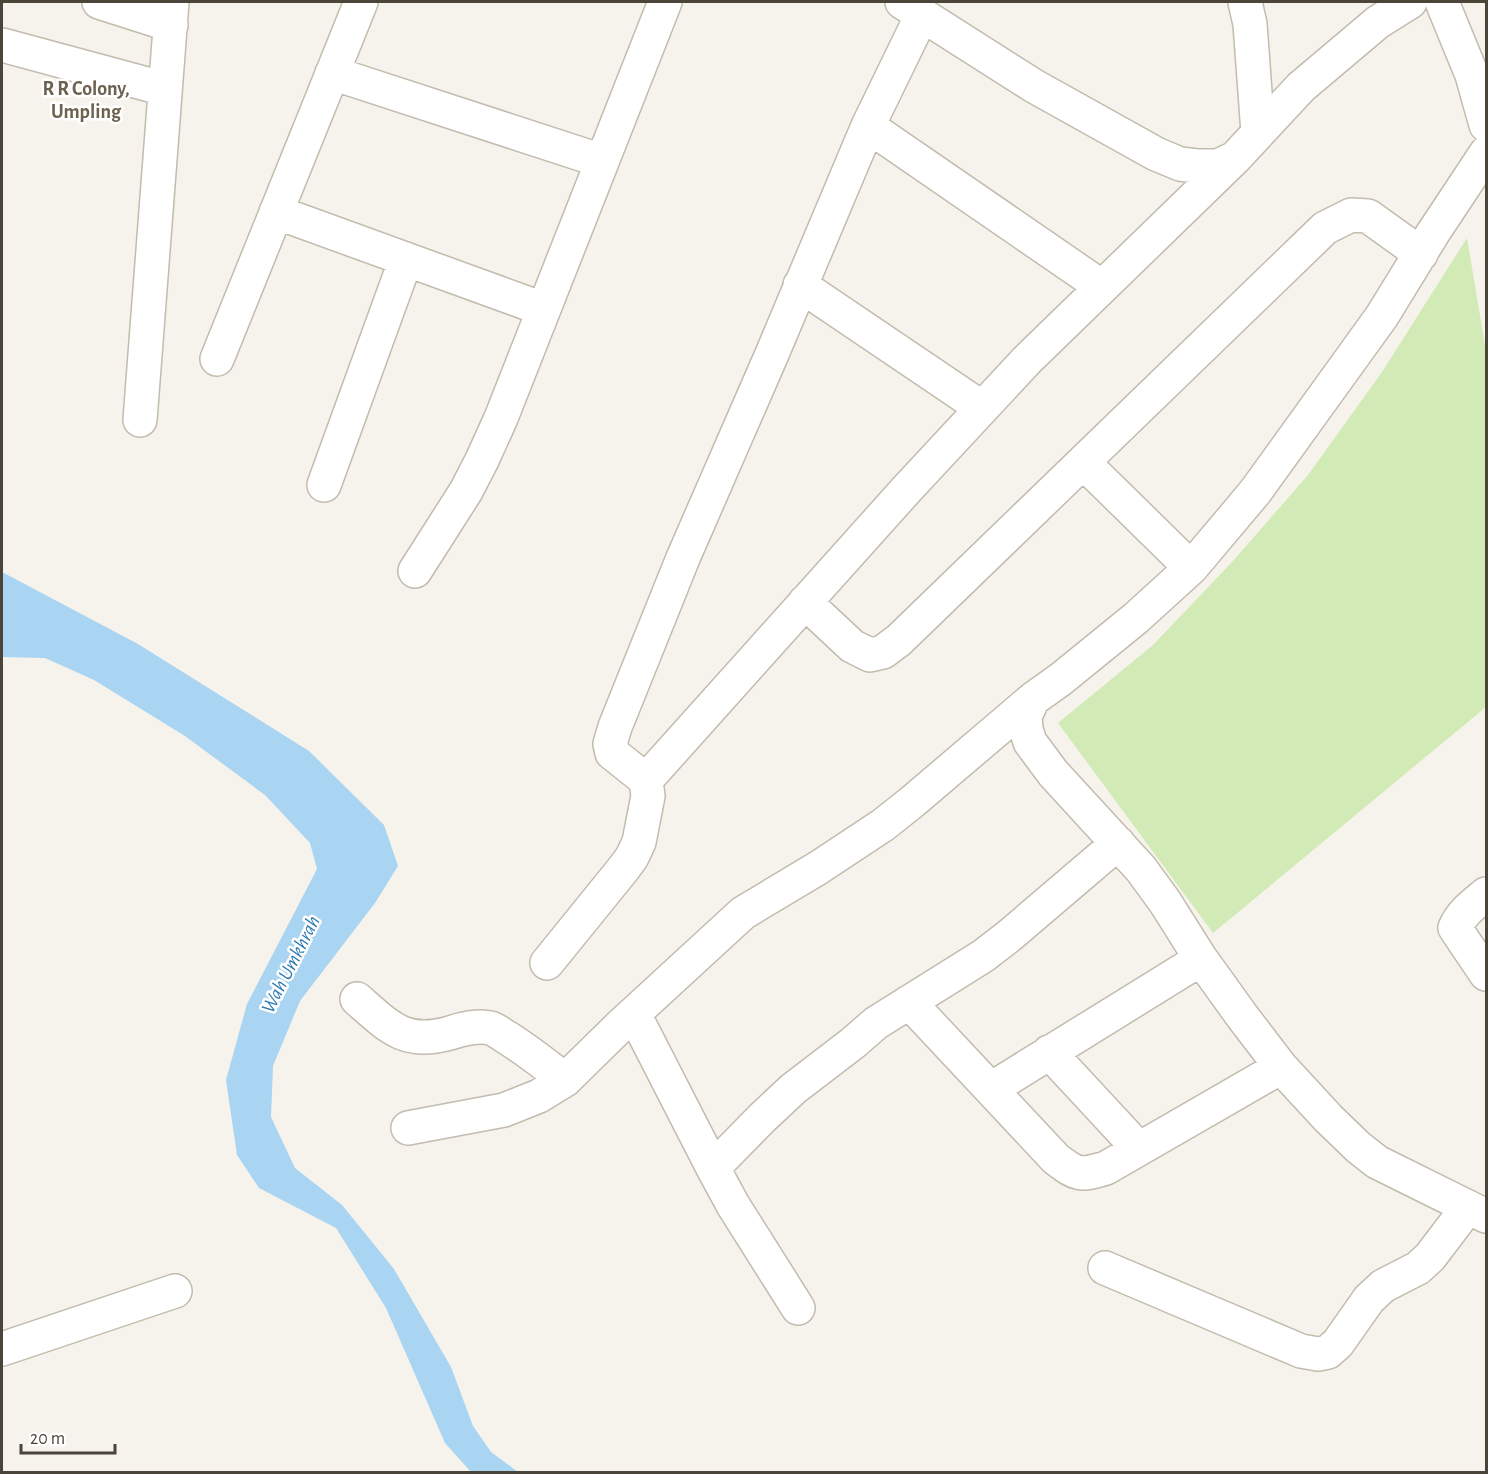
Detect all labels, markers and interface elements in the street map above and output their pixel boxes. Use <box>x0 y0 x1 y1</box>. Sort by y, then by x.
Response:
district label: R R Colony, Umpling <box>42 79 130 122</box>
water label: Wah Umkhrah <box>258 913 324 1016</box>
scale bar <box>21 1417 116 1455</box>
text: 20 m <box>30 1430 65 1448</box>

